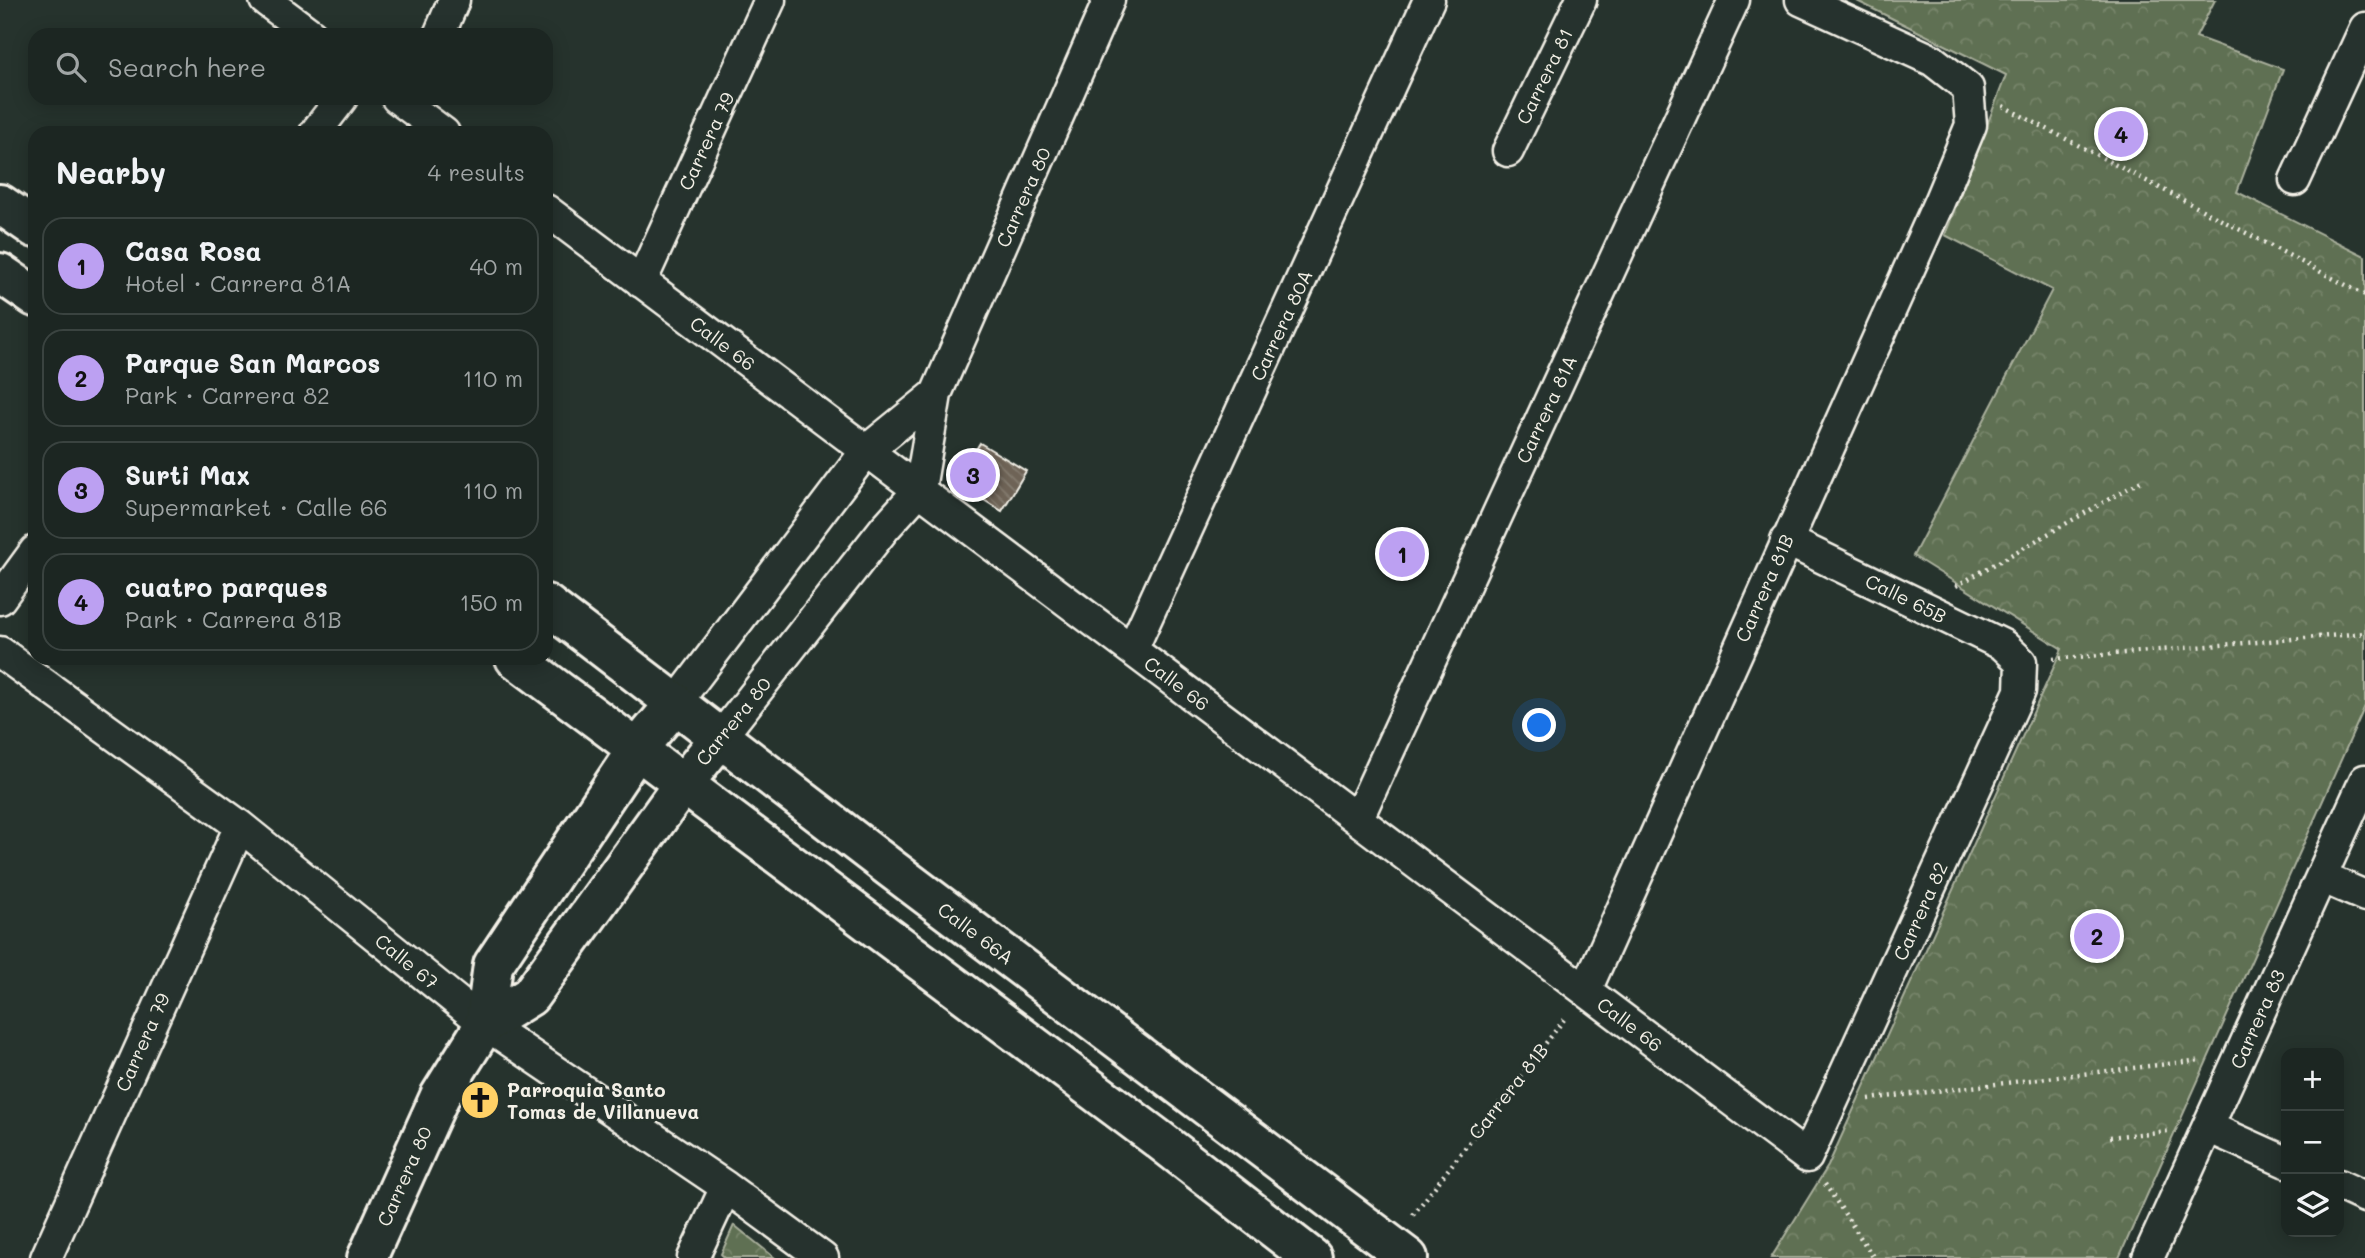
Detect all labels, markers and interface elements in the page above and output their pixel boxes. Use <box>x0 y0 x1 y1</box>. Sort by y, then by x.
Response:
street label: Carrera 81 <box>1510 24 1578 128</box>
search box <box>28 28 553 105</box>
icon: search <box>52 48 90 86</box>
text: Search here <box>108 50 266 84</box>
street label: Carrera 79 <box>672 88 740 194</box>
pin: 4 <box>2098 108 2144 160</box>
street label: Carrera 80 <box>990 143 1056 251</box>
text: Nearby <box>56 152 166 192</box>
text: 4 results <box>428 157 525 187</box>
text: Casa Rosa <box>125 234 262 268</box>
text: 1 <box>76 251 86 281</box>
text: 40 m <box>470 251 523 281</box>
street label: Carrera 80A <box>1244 265 1318 385</box>
text: Hotel · Carrera 81A <box>125 268 351 298</box>
street label: Calle 66 <box>685 310 761 376</box>
text: Parque San Marcos <box>125 346 380 380</box>
street label: Carrera 81A <box>1510 351 1582 467</box>
text: 2 <box>75 363 87 393</box>
text: 110 m <box>463 363 523 393</box>
text: Park · Carrera 82 <box>125 380 330 410</box>
pin: 3 <box>950 449 996 501</box>
text: Surti Max <box>125 458 250 492</box>
text: 3 <box>74 475 88 505</box>
text: 110 m <box>463 475 523 505</box>
text: Supermarket · Calle 66 <box>125 492 388 522</box>
pin: 1 <box>1379 528 1425 580</box>
street label: Carrera 81B <box>1729 530 1799 646</box>
street label: Calle 65B <box>1861 568 1951 628</box>
text: cuatro parques <box>125 570 328 604</box>
text: 4 <box>74 587 88 617</box>
text: 150 m <box>459 587 523 617</box>
text: Park · Carrera 81B <box>125 604 342 634</box>
street label: Calle 66 <box>1139 650 1215 716</box>
street label: Carrera 80 <box>690 671 777 770</box>
your location <box>1522 708 1556 742</box>
street label: Carrera 82 <box>1887 858 1953 964</box>
street label: Calle 66A <box>933 896 1019 970</box>
pin: 2 <box>2074 910 2120 962</box>
street label: Calle 67 <box>370 928 444 994</box>
street label: Carrera 83 <box>2224 965 2290 1073</box>
street label: Carrera 79 <box>109 989 175 1095</box>
street label: Calle 66 <box>1592 991 1668 1057</box>
street label: Carrera 81B <box>1463 1038 1553 1144</box>
map controls <box>2281 1048 2344 1237</box>
button: + <box>2281 1048 2344 1111</box>
place label: Parroquia Santo Tomas de Villanueva <box>507 1077 699 1124</box>
church icon: Parroquia Santo Tomas de Villanueva <box>459 1079 501 1121</box>
button: − <box>2281 1111 2344 1174</box>
street label: Carrera 80 <box>371 1122 437 1230</box>
button: layers <box>2281 1174 2344 1237</box>

